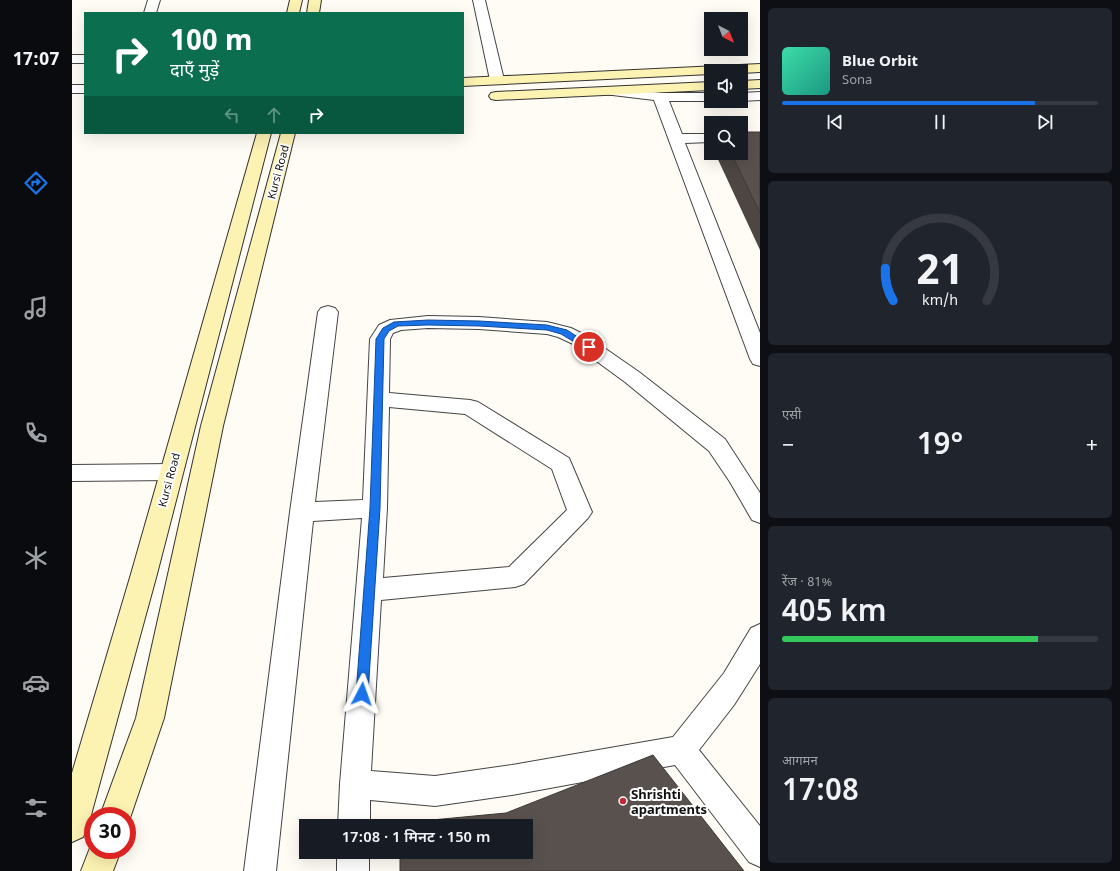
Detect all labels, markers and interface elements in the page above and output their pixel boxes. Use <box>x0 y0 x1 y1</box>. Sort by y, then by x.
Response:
north arrow <box>704 12 748 56</box>
map controls <box>704 12 748 160</box>
text: 100 m <box>170 25 252 61</box>
icon: right <box>104 28 156 80</box>
text: 17:07 <box>13 49 59 72</box>
text: Blue Orbit <box>842 53 918 72</box>
text: दाएँ मुड़ें <box>170 60 219 83</box>
button: sound <box>704 64 748 108</box>
text: Sona <box>842 72 872 89</box>
icon: left <box>221 104 243 126</box>
icon: ahead <box>263 104 285 126</box>
icon: right <box>305 104 327 126</box>
icon: previous <box>824 111 846 133</box>
icon: pause <box>929 111 951 133</box>
icon: next <box>1034 111 1056 133</box>
button: search <box>704 116 748 160</box>
street label: Kursi Road <box>265 144 293 201</box>
icon: directions <box>22 169 50 197</box>
text: 21 <box>916 247 964 301</box>
text: km/h <box>922 291 958 310</box>
icon: music <box>22 294 50 322</box>
pin <box>572 330 606 364</box>
icon: arrive <box>578 336 600 358</box>
text: एसी <box>782 407 801 424</box>
icon: phone <box>22 419 50 447</box>
text: 19° <box>917 427 963 466</box>
text: − <box>782 432 794 461</box>
text: + <box>1086 432 1098 461</box>
street label: Kursi Road <box>156 452 184 509</box>
icon: climate <box>22 544 50 572</box>
text: रेंज · 81% <box>782 574 832 591</box>
text: 405 km <box>782 594 887 633</box>
icon: car <box>22 669 50 697</box>
position arrow <box>341 673 383 715</box>
text: आगमन <box>782 753 818 770</box>
text: 17:08 <box>782 773 859 812</box>
place label: Shrishti apartments <box>631 787 707 819</box>
icon: filters <box>22 794 50 822</box>
marker: Shrishti apartments <box>618 796 628 806</box>
speed limit sign: 30 <box>84 807 136 859</box>
text: 17:08 · 1 मिनट · 150 m <box>342 829 490 848</box>

